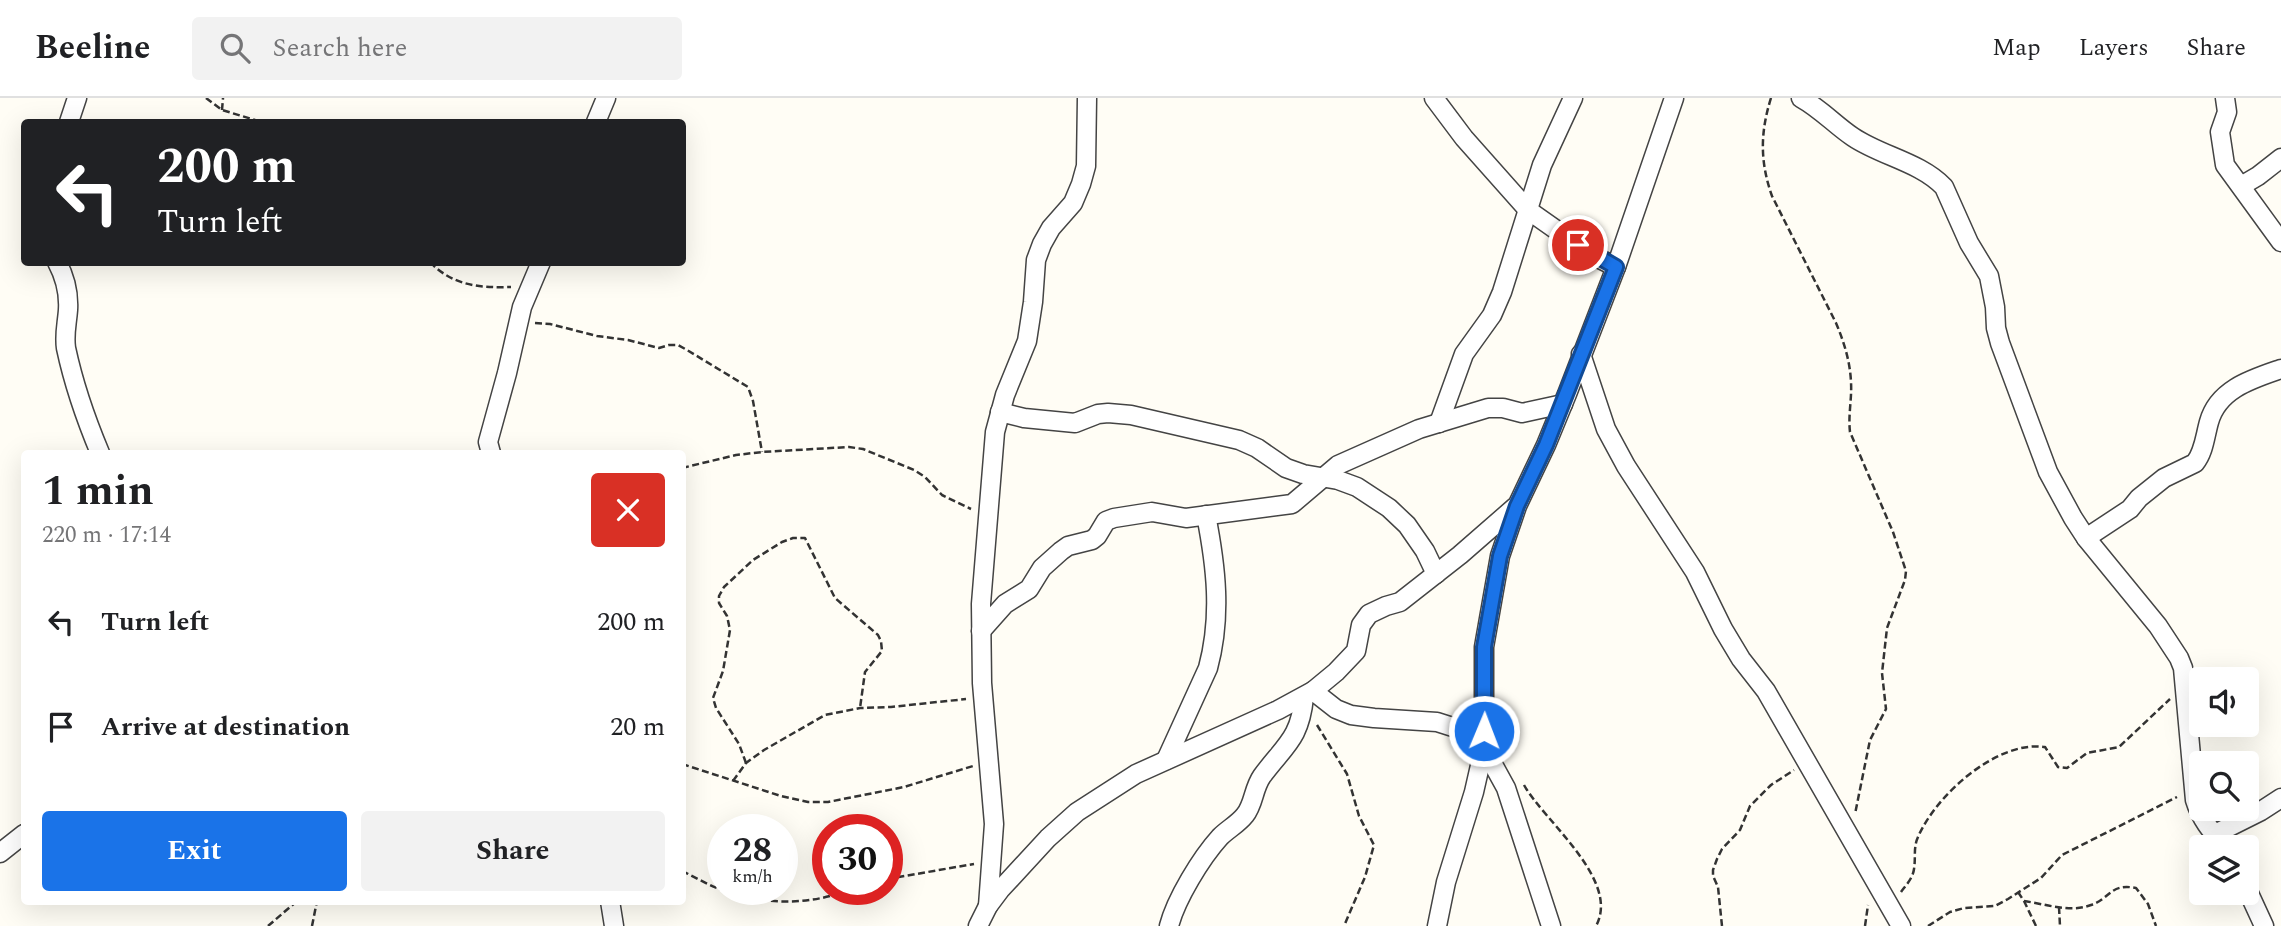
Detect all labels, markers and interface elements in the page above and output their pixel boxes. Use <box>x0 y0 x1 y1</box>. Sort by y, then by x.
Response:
search box <box>192 17 682 80</box>
text: Beeline <box>35 23 150 73</box>
text: Search here <box>272 28 407 68</box>
icon: search <box>216 29 254 67</box>
text: Map <box>1992 30 2041 66</box>
text: Layers <box>2079 30 2149 66</box>
text: Share <box>2187 30 2246 66</box>
text: 200 m <box>157 130 296 205</box>
icon: left <box>42 147 133 238</box>
text: Turn left <box>157 198 283 247</box>
pin <box>1548 215 1608 275</box>
icon: arrive <box>1559 226 1597 264</box>
text: 1 min <box>42 460 154 523</box>
button: close <box>591 473 665 547</box>
text: 220 m · 17:14 <box>42 518 171 553</box>
text: Turn left <box>101 602 209 642</box>
text: 200 m <box>597 602 665 642</box>
icon: left <box>42 603 80 641</box>
map controls <box>2189 667 2259 905</box>
button: sound <box>2189 667 2259 737</box>
position arrow <box>1447 694 1521 768</box>
text: Arrive at destination <box>101 707 350 747</box>
text: 20 m <box>610 707 665 747</box>
icon: arrive <box>42 708 80 746</box>
button: search <box>2189 751 2259 821</box>
button: Exit <box>42 811 347 891</box>
button: Share <box>361 811 665 891</box>
speed limit sign: 30 <box>812 814 903 905</box>
text: 28 <box>733 824 772 877</box>
button: layers <box>2189 835 2259 905</box>
text: km/h <box>732 863 773 890</box>

